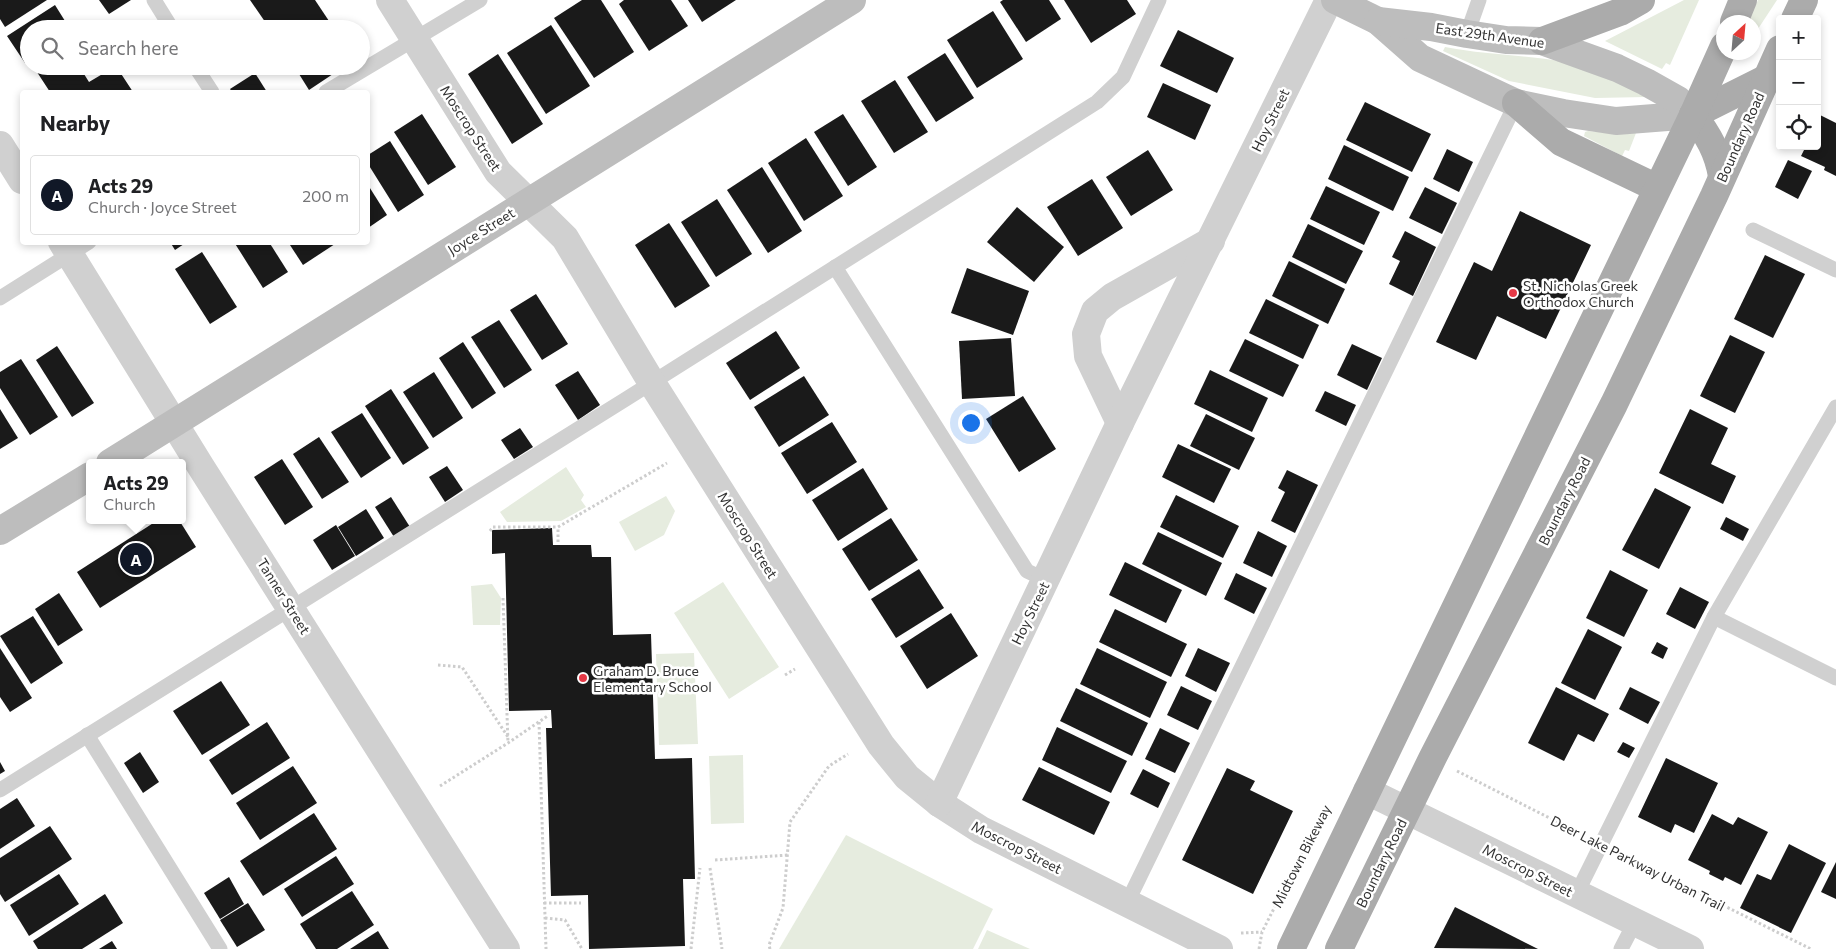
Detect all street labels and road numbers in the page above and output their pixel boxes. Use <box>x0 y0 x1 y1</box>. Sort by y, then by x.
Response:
street label: East 29th Avenue <box>1434 19 1546 51</box>
street label: Moscrop Street <box>437 82 505 174</box>
street label: Hoy Street <box>1247 85 1293 154</box>
street label: Boundary Road <box>1713 89 1767 185</box>
street label: Joyce Street <box>444 204 518 258</box>
street label: Boundary Road <box>1534 454 1594 548</box>
street label: Moscrop Street <box>715 488 782 582</box>
street label: Tanner Street <box>254 555 314 637</box>
street label: Hoy Street <box>1007 578 1053 647</box>
street label: Midtown Bikeway <box>1268 802 1334 910</box>
street label: Deer Lake Parkway Urban Trail <box>1548 812 1728 914</box>
street label: Boundary Road <box>1352 816 1410 910</box>
street label: Moscrop Street <box>969 817 1065 877</box>
street label: Moscrop Street <box>1480 840 1576 900</box>

